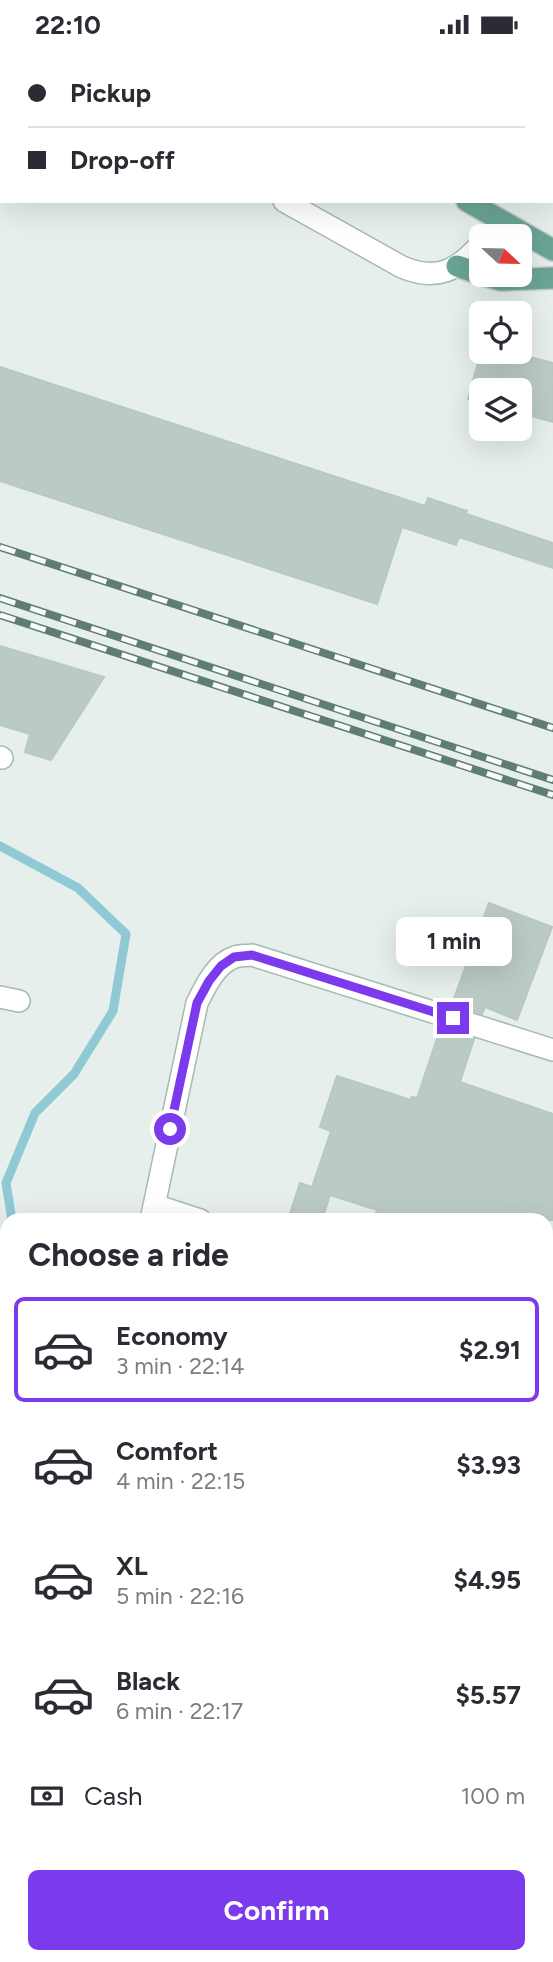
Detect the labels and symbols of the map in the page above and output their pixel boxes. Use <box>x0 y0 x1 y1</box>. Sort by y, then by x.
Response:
north arrow <box>469 224 532 287</box>
callout: 1 min <box>395 916 511 965</box>
route end <box>437 1002 469 1034</box>
route start <box>154 1113 186 1145</box>

